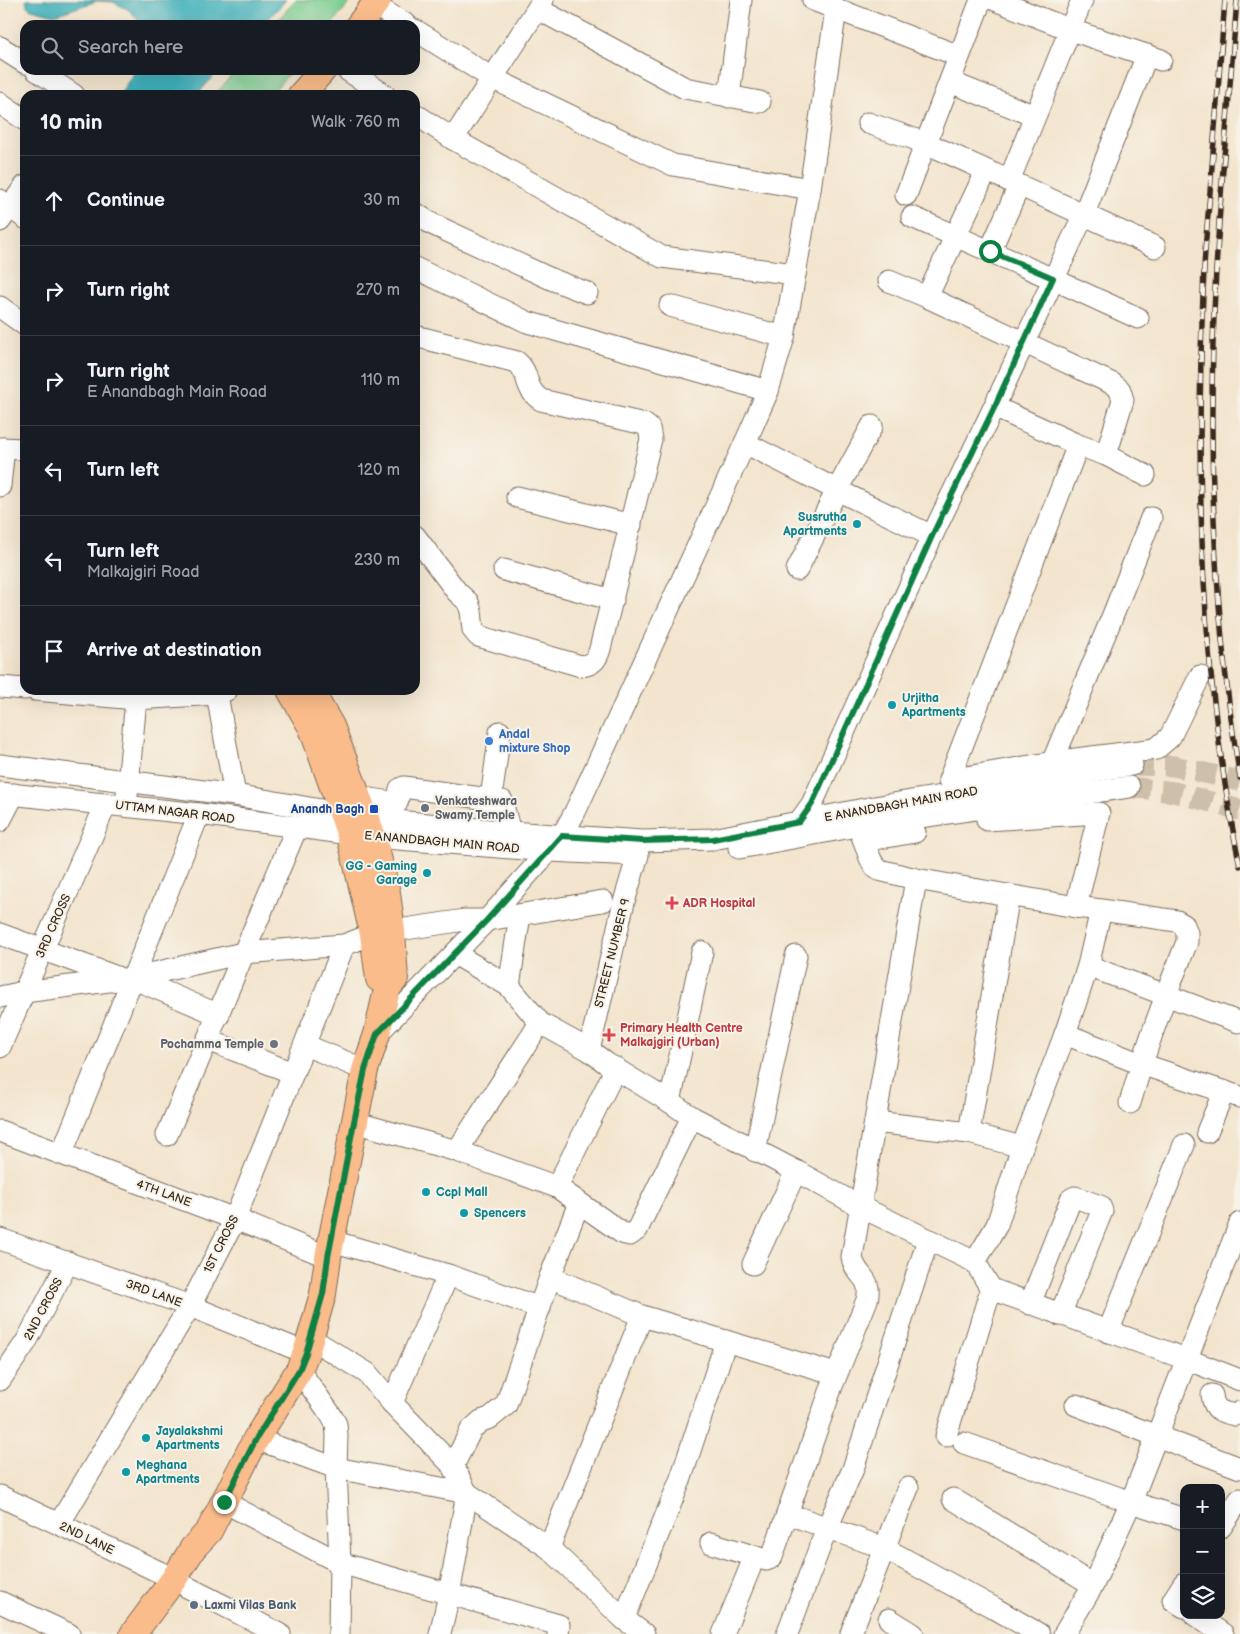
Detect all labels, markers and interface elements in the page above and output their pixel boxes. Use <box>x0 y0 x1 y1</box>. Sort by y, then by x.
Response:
search box <box>20 20 420 75</box>
icon: search <box>38 34 66 62</box>
text: Search here <box>78 36 183 59</box>
text: 10 min <box>40 110 102 135</box>
text: Walk · 760 m <box>311 113 400 132</box>
icon: ahead <box>40 187 68 215</box>
text: Continue <box>87 189 165 212</box>
text: 30 m <box>363 191 400 210</box>
route start <box>979 240 1002 263</box>
icon: right <box>40 277 68 305</box>
text: Turn right <box>87 279 170 302</box>
text: 270 m <box>356 281 400 300</box>
text: Turn right <box>87 360 170 383</box>
icon: right <box>40 367 68 395</box>
text: 110 m <box>361 371 400 390</box>
text: E Anandbagh Main Road <box>87 383 267 402</box>
icon: left <box>40 457 68 485</box>
text: Turn left <box>87 459 159 482</box>
text: 120 m <box>357 461 400 480</box>
place label: Susrutha Apartments <box>782 510 847 539</box>
marker: Susrutha Apartments <box>851 518 863 530</box>
text: Turn left <box>87 540 159 563</box>
icon: left <box>40 547 68 575</box>
text: 230 m <box>354 551 400 570</box>
text: Malkajgiri Road <box>87 563 199 582</box>
icon: arrive <box>40 637 68 665</box>
text: Arrive at destination <box>87 639 262 662</box>
place label: Urjitha Apartments <box>901 691 966 720</box>
marker: Urjitha Apartments <box>886 699 898 711</box>
place label: Andal mixture Shop <box>498 727 571 756</box>
marker: Andal mixture Shop <box>483 735 495 747</box>
street label: E ANANDBAGH MAIN ROAD <box>823 784 979 825</box>
place label: Venkateshwara Swamy Temple <box>435 794 517 823</box>
street label: UTTAM NAGAR ROAD <box>114 798 236 827</box>
place label: Anandh Bagh <box>290 802 364 817</box>
marker: Venkateshwara Swamy Temple <box>419 802 431 814</box>
marker: Anandh Bagh <box>368 803 380 815</box>
street label: E ANANDBAGH MAIN ROAD <box>364 828 521 857</box>
place label: GG - Gaming Garage <box>346 859 417 888</box>
marker: GG - Gaming Garage <box>421 867 433 879</box>
street label: 3RD CROSS <box>33 892 74 961</box>
marker: ADR Hospital <box>665 896 679 910</box>
place label: ADR Hospital <box>682 896 755 911</box>
street label: STREET NUMBER 9 <box>592 897 633 1009</box>
place label: Primary Health Centre Malkajgiri (Urban) <box>620 1021 743 1050</box>
marker: Primary Health Centre Malkajgiri (Urban) <box>602 1028 616 1042</box>
place label: Pochamma Temple <box>160 1037 264 1052</box>
marker: Pochamma Temple <box>268 1038 280 1050</box>
street label: 4TH LANE <box>134 1177 194 1210</box>
place label: Ccpl Mall <box>436 1185 487 1200</box>
marker: Ccpl Mall <box>420 1186 432 1198</box>
place label: Spencers <box>474 1206 526 1221</box>
marker: Spencers <box>458 1207 470 1219</box>
street label: 1ST CROSS <box>201 1213 242 1276</box>
street label: 2ND CROSS <box>21 1275 66 1343</box>
street label: 3RD LANE <box>124 1276 184 1311</box>
place label: Jayalakshmi Apartments <box>155 1424 223 1453</box>
marker: Jayalakshmi Apartments <box>140 1432 152 1444</box>
place label: Meghana Apartments <box>135 1458 200 1487</box>
marker: Meghana Apartments <box>120 1466 132 1478</box>
map controls <box>1180 1484 1225 1619</box>
button: + <box>1180 1484 1225 1529</box>
route end <box>213 1491 236 1514</box>
street label: 2ND LANE <box>57 1519 117 1558</box>
button: − <box>1180 1529 1225 1574</box>
button: layers <box>1180 1574 1225 1619</box>
place label: Laxmi Vilas Bank <box>204 1598 297 1613</box>
marker: Laxmi Vilas Bank <box>188 1599 200 1611</box>

